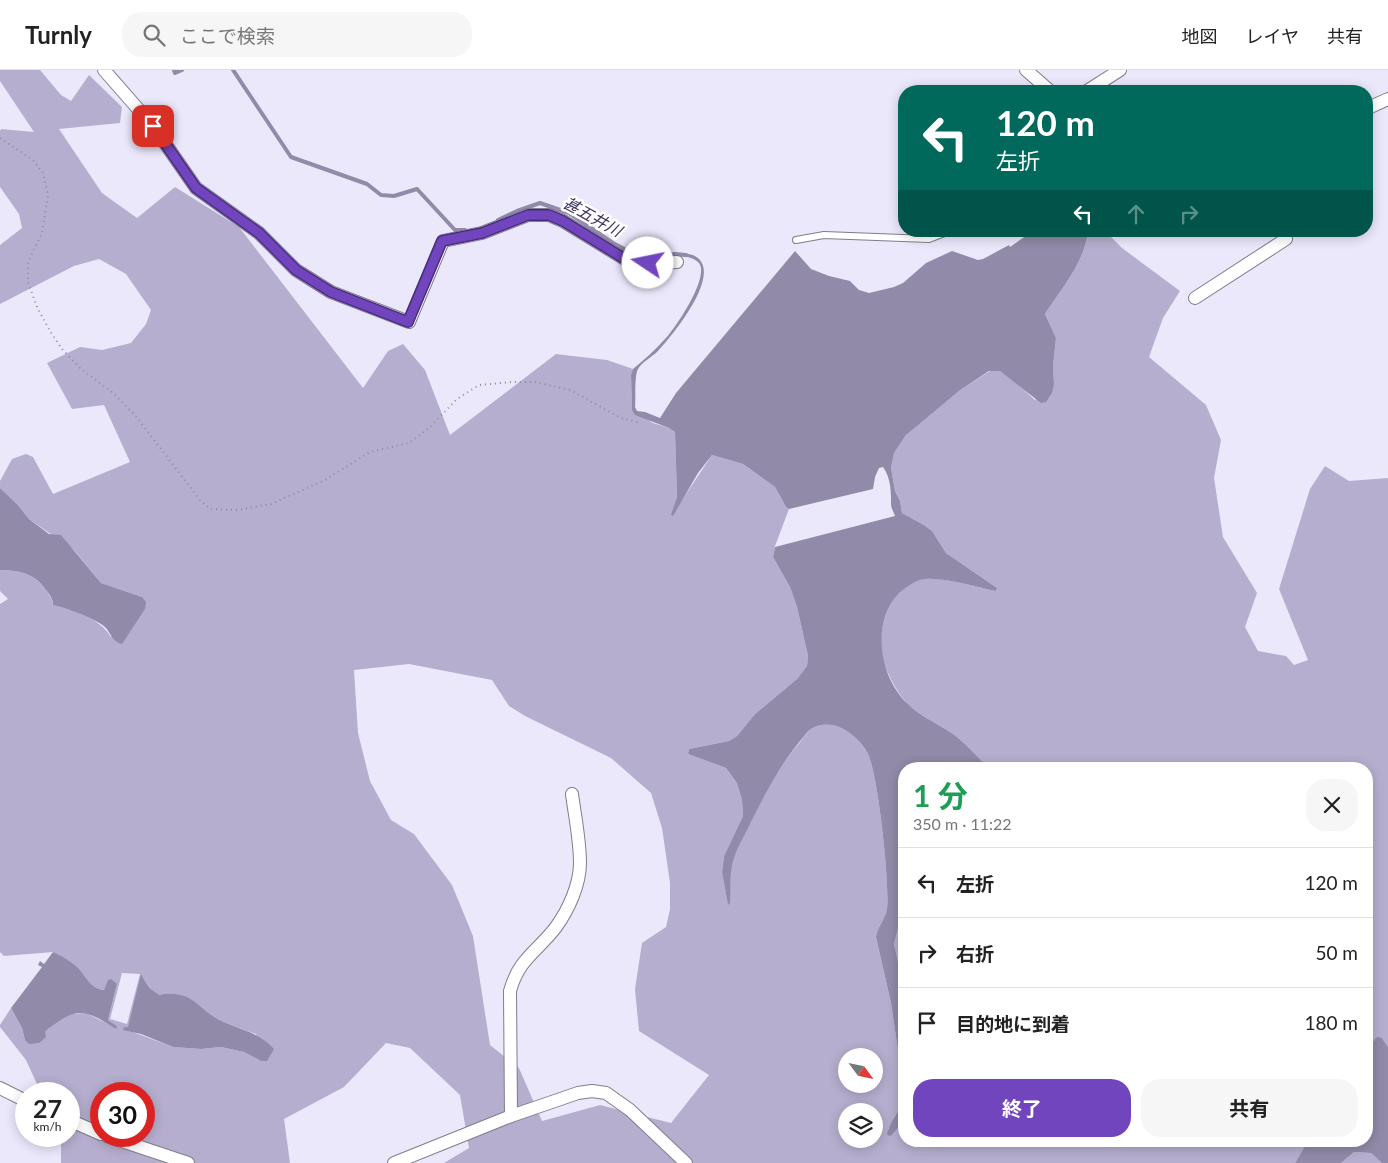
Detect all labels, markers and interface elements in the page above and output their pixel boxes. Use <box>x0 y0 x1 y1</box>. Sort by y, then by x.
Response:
search box <box>122 12 472 57</box>
text: Turnly <box>25 20 92 49</box>
icon: search <box>140 21 168 49</box>
text: ここで検索 <box>180 24 275 47</box>
text: 地図 <box>1182 25 1218 47</box>
text: レイヤ <box>1246 25 1299 47</box>
text: 共有 <box>1327 25 1363 47</box>
text: 120 m <box>996 101 1095 143</box>
pin <box>132 105 174 147</box>
icon: left <box>913 105 978 170</box>
icon: arrive <box>139 112 167 140</box>
text: 左折 <box>996 147 1040 174</box>
water label: 甚五井川 <box>560 192 627 241</box>
icon: left <box>1069 200 1097 228</box>
icon: ahead <box>1122 200 1150 228</box>
icon: right <box>1175 200 1203 228</box>
position arrow <box>621 236 673 288</box>
text: 1 分 <box>913 777 968 813</box>
button: close <box>1306 779 1358 831</box>
text: 350 m · 11:22 <box>913 814 1012 833</box>
icon: left <box>913 869 941 897</box>
text: 120 m <box>1304 871 1358 894</box>
text: 左折 <box>956 872 994 895</box>
icon: right <box>913 939 941 967</box>
text: 50 m <box>1315 941 1358 964</box>
text: 右折 <box>956 942 994 965</box>
icon: arrive <box>913 1009 941 1037</box>
text: 180 m <box>1304 1011 1358 1034</box>
text: 目的地に到着 <box>956 1012 1070 1035</box>
north arrow <box>838 1048 882 1092</box>
map controls <box>838 1048 883 1148</box>
button: 終了 <box>913 1079 1131 1137</box>
button: 共有 <box>1141 1079 1358 1137</box>
speed limit sign: 30 <box>90 1082 155 1147</box>
text: 27 <box>33 1093 62 1123</box>
button: layers <box>838 1103 883 1148</box>
text: km/h <box>33 1119 62 1134</box>

